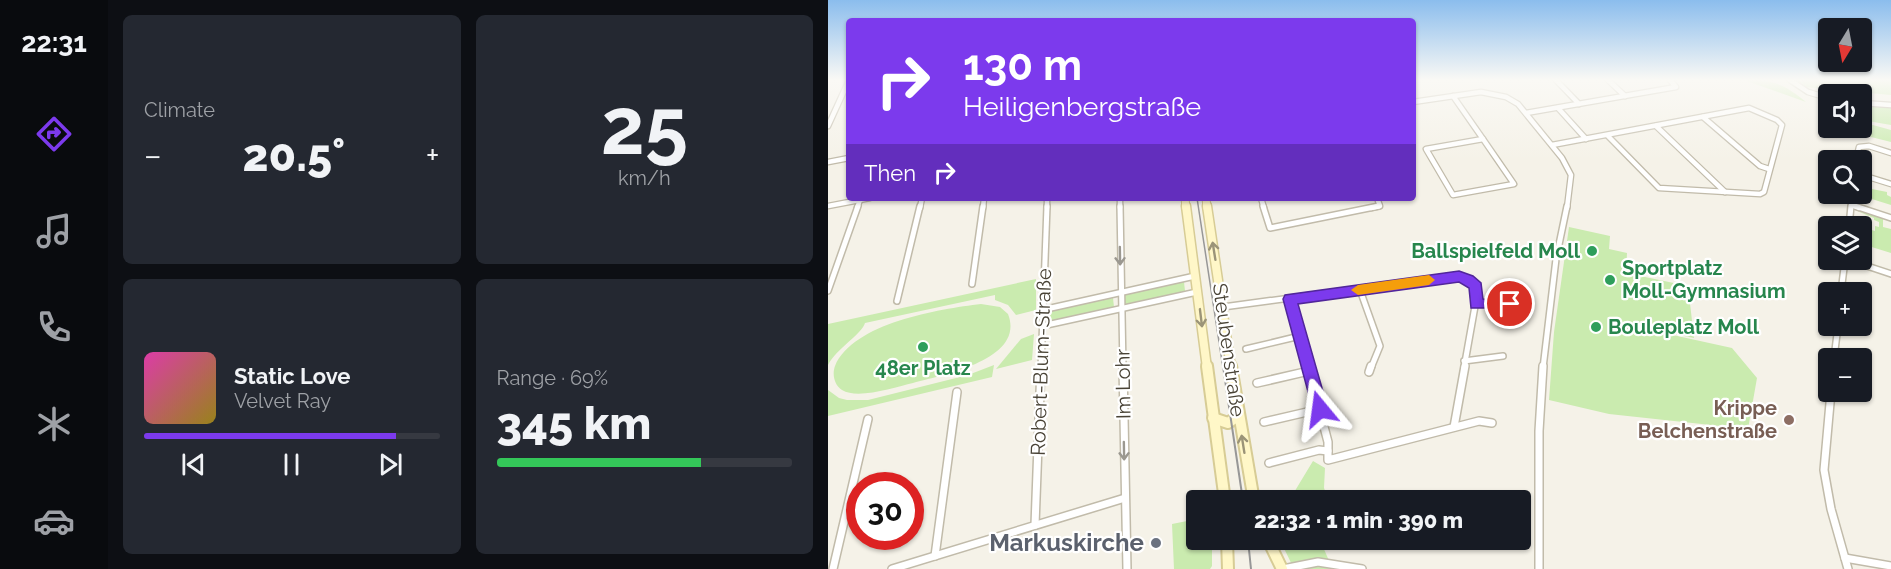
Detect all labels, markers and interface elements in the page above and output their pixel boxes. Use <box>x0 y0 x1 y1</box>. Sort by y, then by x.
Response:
north arrow <box>1818 18 1872 72</box>
map controls <box>1818 18 1872 402</box>
text: 22:31 <box>21 27 87 58</box>
text: 130 m <box>963 41 1082 90</box>
icon: right <box>864 42 942 120</box>
text: 25 <box>601 81 688 172</box>
button: sound <box>1818 84 1872 138</box>
text: Heiligenbergstraße <box>963 91 1201 122</box>
text: Climate <box>144 98 215 122</box>
icon: directions <box>33 113 75 155</box>
text: 20.5° <box>242 129 345 182</box>
text: − <box>144 136 162 175</box>
text: + <box>426 136 440 175</box>
button: search <box>1818 150 1872 204</box>
icon: right <box>928 156 961 189</box>
text: Then <box>864 160 916 186</box>
text: km/h <box>618 166 671 190</box>
icon: music <box>33 210 75 252</box>
button: layers <box>1818 216 1872 270</box>
place label: Ballspielfeld Moll <box>1411 239 1581 263</box>
one-way arrow <box>1208 241 1219 261</box>
marker: Ballspielfeld Moll <box>1585 244 1599 258</box>
one-way arrow <box>1114 246 1126 266</box>
place label: Sportplatz Moll-Gymnasium <box>1622 256 1786 303</box>
street label: Robert-Blum-Straße <box>1026 268 1056 456</box>
marker: Sportplatz Moll-Gymnasium <box>1603 273 1617 287</box>
pin <box>1484 278 1535 329</box>
street label: Steubenstraße <box>1208 282 1250 419</box>
button: + <box>1818 282 1872 336</box>
icon: arrive <box>1493 287 1526 320</box>
icon: phone <box>33 306 75 348</box>
one-way arrow <box>1196 308 1207 328</box>
place label: Bouleplatz Moll <box>1608 315 1760 339</box>
marker: Bouleplatz Moll <box>1589 320 1603 334</box>
marker: 48er Platz <box>916 340 930 354</box>
button: − <box>1818 348 1872 402</box>
street label: Im Lohr <box>1110 349 1136 419</box>
place label: 48er Platz <box>875 356 971 380</box>
text: Static Love <box>234 363 351 389</box>
text: Range · 69% <box>497 366 608 390</box>
position arrow <box>1288 377 1352 441</box>
text: Velvet Ray <box>234 389 331 413</box>
place label: Krippe Belchenstraße <box>1638 396 1777 443</box>
text: 345 km <box>497 397 651 450</box>
icon: climate <box>33 403 75 445</box>
marker: Krippe Belchenstraße <box>1782 413 1796 427</box>
one-way arrow <box>1238 434 1249 454</box>
one-way arrow <box>1119 441 1130 461</box>
icon: previous <box>177 448 210 481</box>
icon: pause <box>275 448 308 481</box>
icon: next <box>374 448 407 481</box>
speed limit sign: 30 <box>846 472 924 550</box>
icon: car <box>33 500 75 542</box>
text: 22:32 · 1 min · 390 m <box>1254 507 1463 533</box>
place label: Markuskirche <box>989 528 1144 557</box>
marker: Markuskirche <box>1149 536 1163 550</box>

